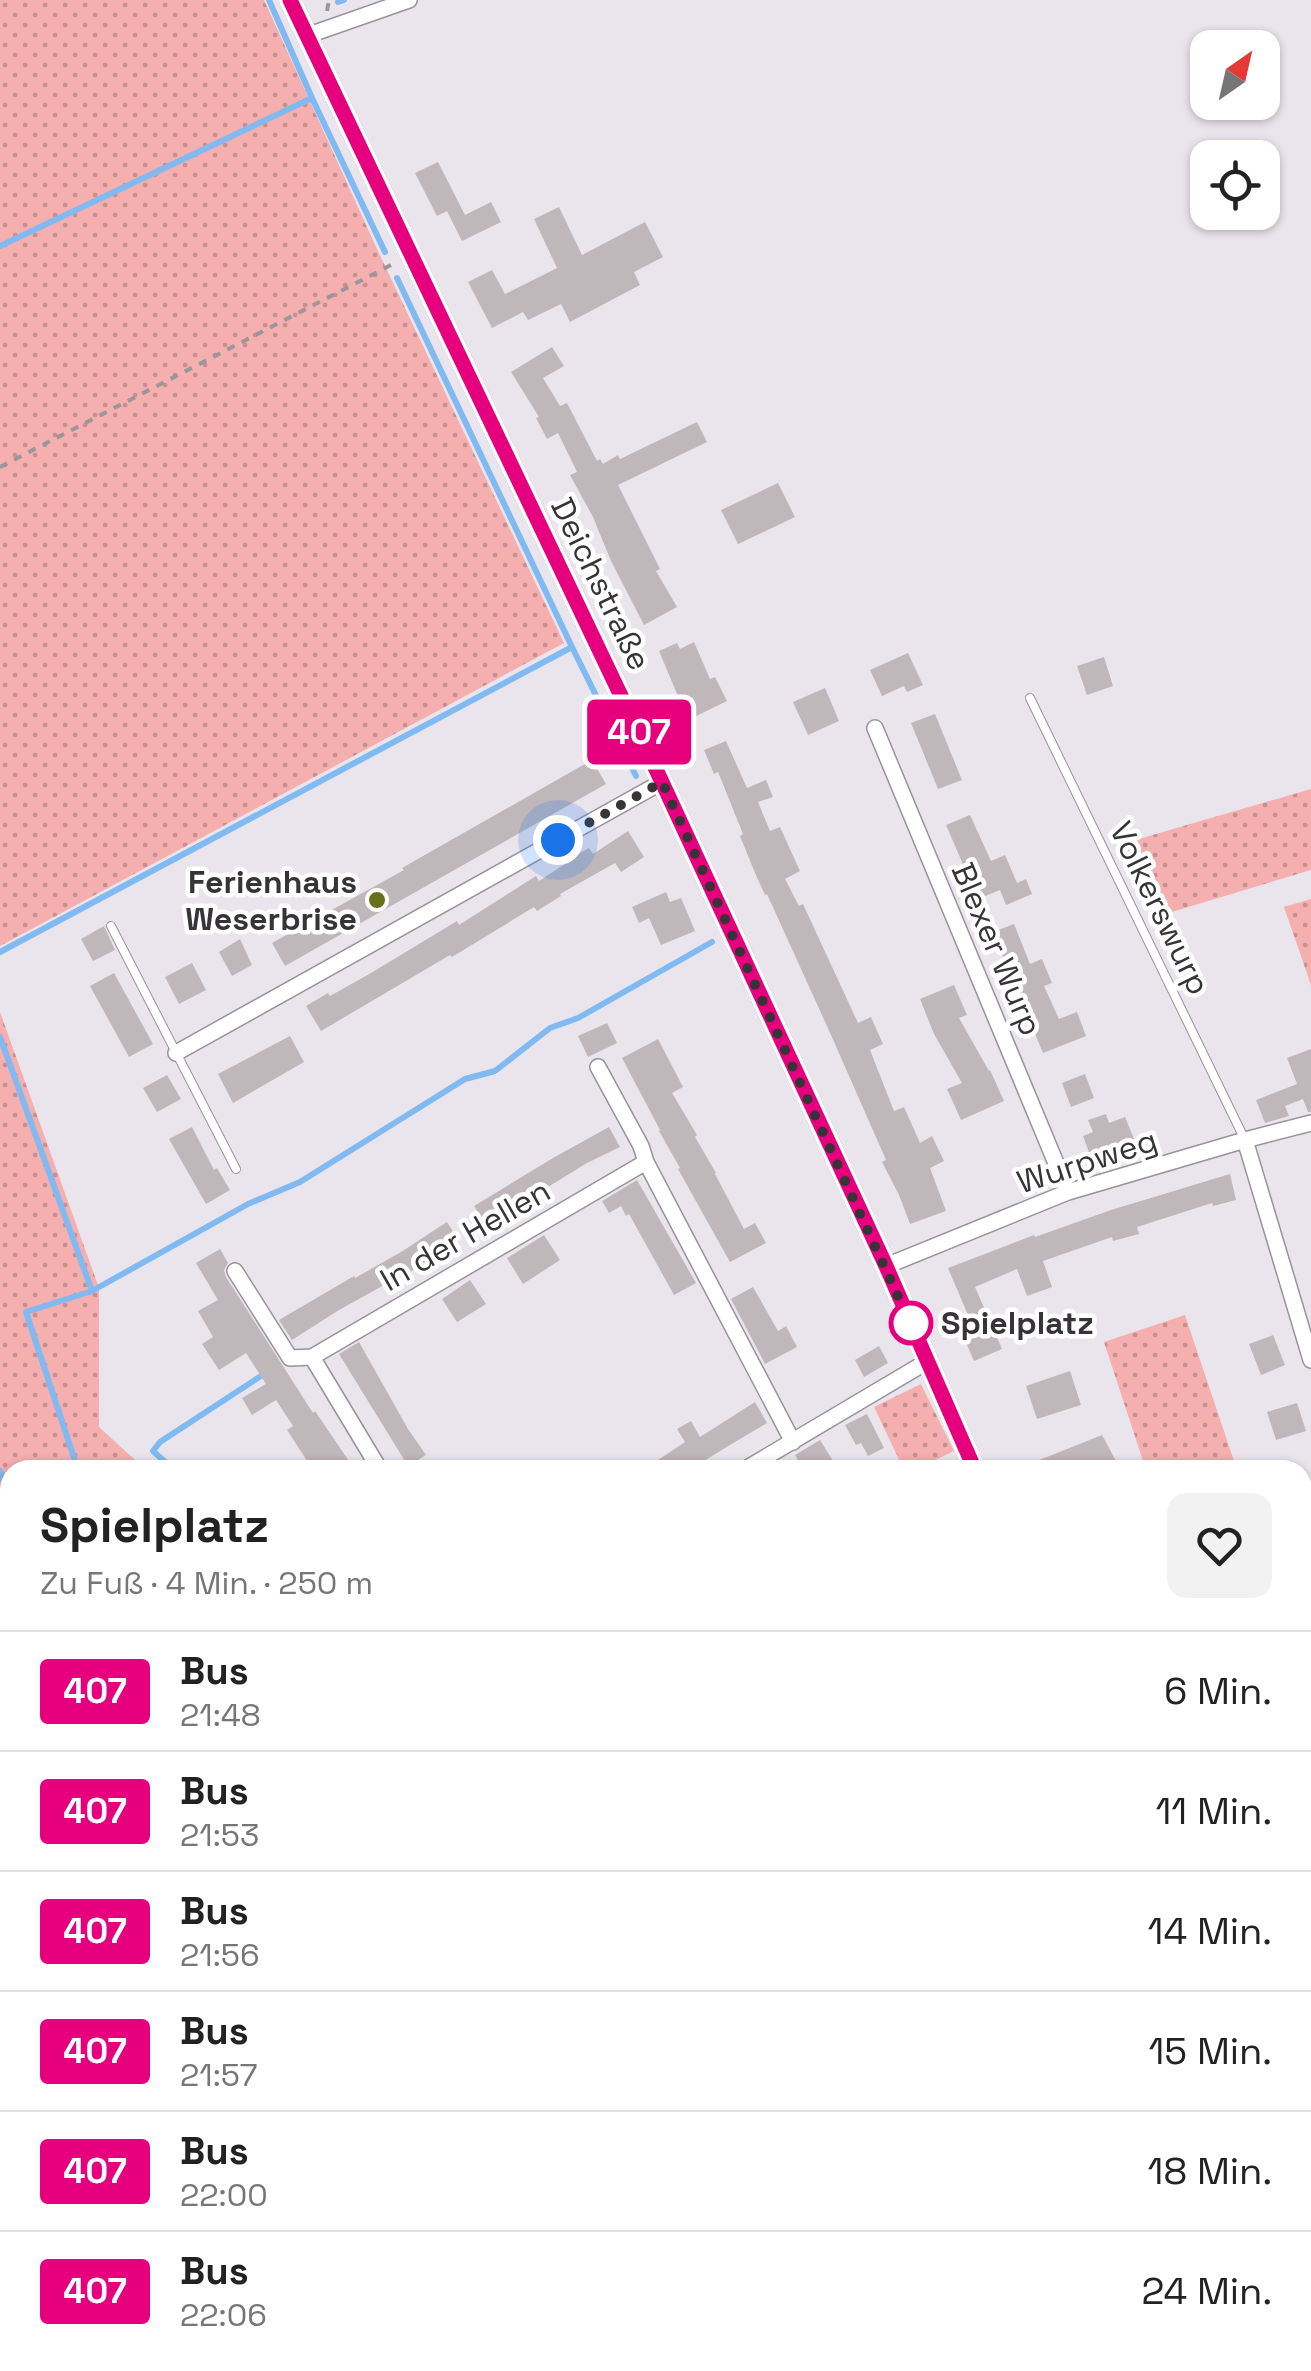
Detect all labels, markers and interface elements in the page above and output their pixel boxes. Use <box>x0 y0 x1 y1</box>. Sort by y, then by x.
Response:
north arrow <box>1190 30 1280 120</box>
map controls <box>1190 30 1280 230</box>
button: locate <box>1190 140 1280 230</box>
street label: Deichstraße <box>542 491 660 677</box>
line badge: 407 <box>582 700 696 764</box>
text: 407 <box>607 710 671 754</box>
your location <box>533 815 583 865</box>
street label: Volkerswurp <box>1101 815 1219 1001</box>
street label: Blexer Wurp <box>943 857 1051 1041</box>
place label: Ferienhaus Weserbrise <box>185 862 357 939</box>
marker: Ferienhaus Weserbrise <box>366 889 388 911</box>
street label: Wurpweg <box>1012 1120 1162 1202</box>
street label: In der Hellen <box>373 1170 557 1300</box>
marker: Spielplatz <box>890 1302 932 1344</box>
place label: Spielplatz <box>941 1303 1094 1343</box>
button: heart <box>1167 1493 1272 1598</box>
text: Spielplatz <box>40 1495 269 1556</box>
text: Zu Fuß · 4 Min. · 250 m <box>40 1563 373 1603</box>
text: Bus <box>180 1647 249 1695</box>
text: 6 Min. <box>1164 1667 1272 1715</box>
text: 407 <box>63 1669 127 1713</box>
text: 21:48 <box>180 1695 261 1735</box>
text: Bus <box>180 1767 249 1815</box>
text: 11 Min. <box>1155 1787 1272 1835</box>
text: 407 <box>63 1789 127 1833</box>
text: 21:53 <box>180 1815 259 1855</box>
text: Bus <box>180 1887 249 1935</box>
text: 14 Min. <box>1148 1907 1272 1955</box>
text: 407 <box>63 1909 127 1953</box>
text: 21:56 <box>180 1935 260 1975</box>
text: Bus <box>180 2007 249 2055</box>
text: 15 Min. <box>1148 2027 1272 2075</box>
text: 407 <box>63 2029 127 2073</box>
text: 21:57 <box>180 2055 258 2095</box>
text: Bus <box>180 2127 249 2175</box>
text: 18 Min. <box>1148 2147 1272 2195</box>
text: 407 <box>63 2149 127 2193</box>
text: 22:00 <box>180 2175 268 2215</box>
text: Bus <box>180 2247 249 2295</box>
text: 24 Min. <box>1142 2267 1272 2315</box>
text: 407 <box>63 2269 127 2313</box>
text: 22:06 <box>180 2295 267 2335</box>

